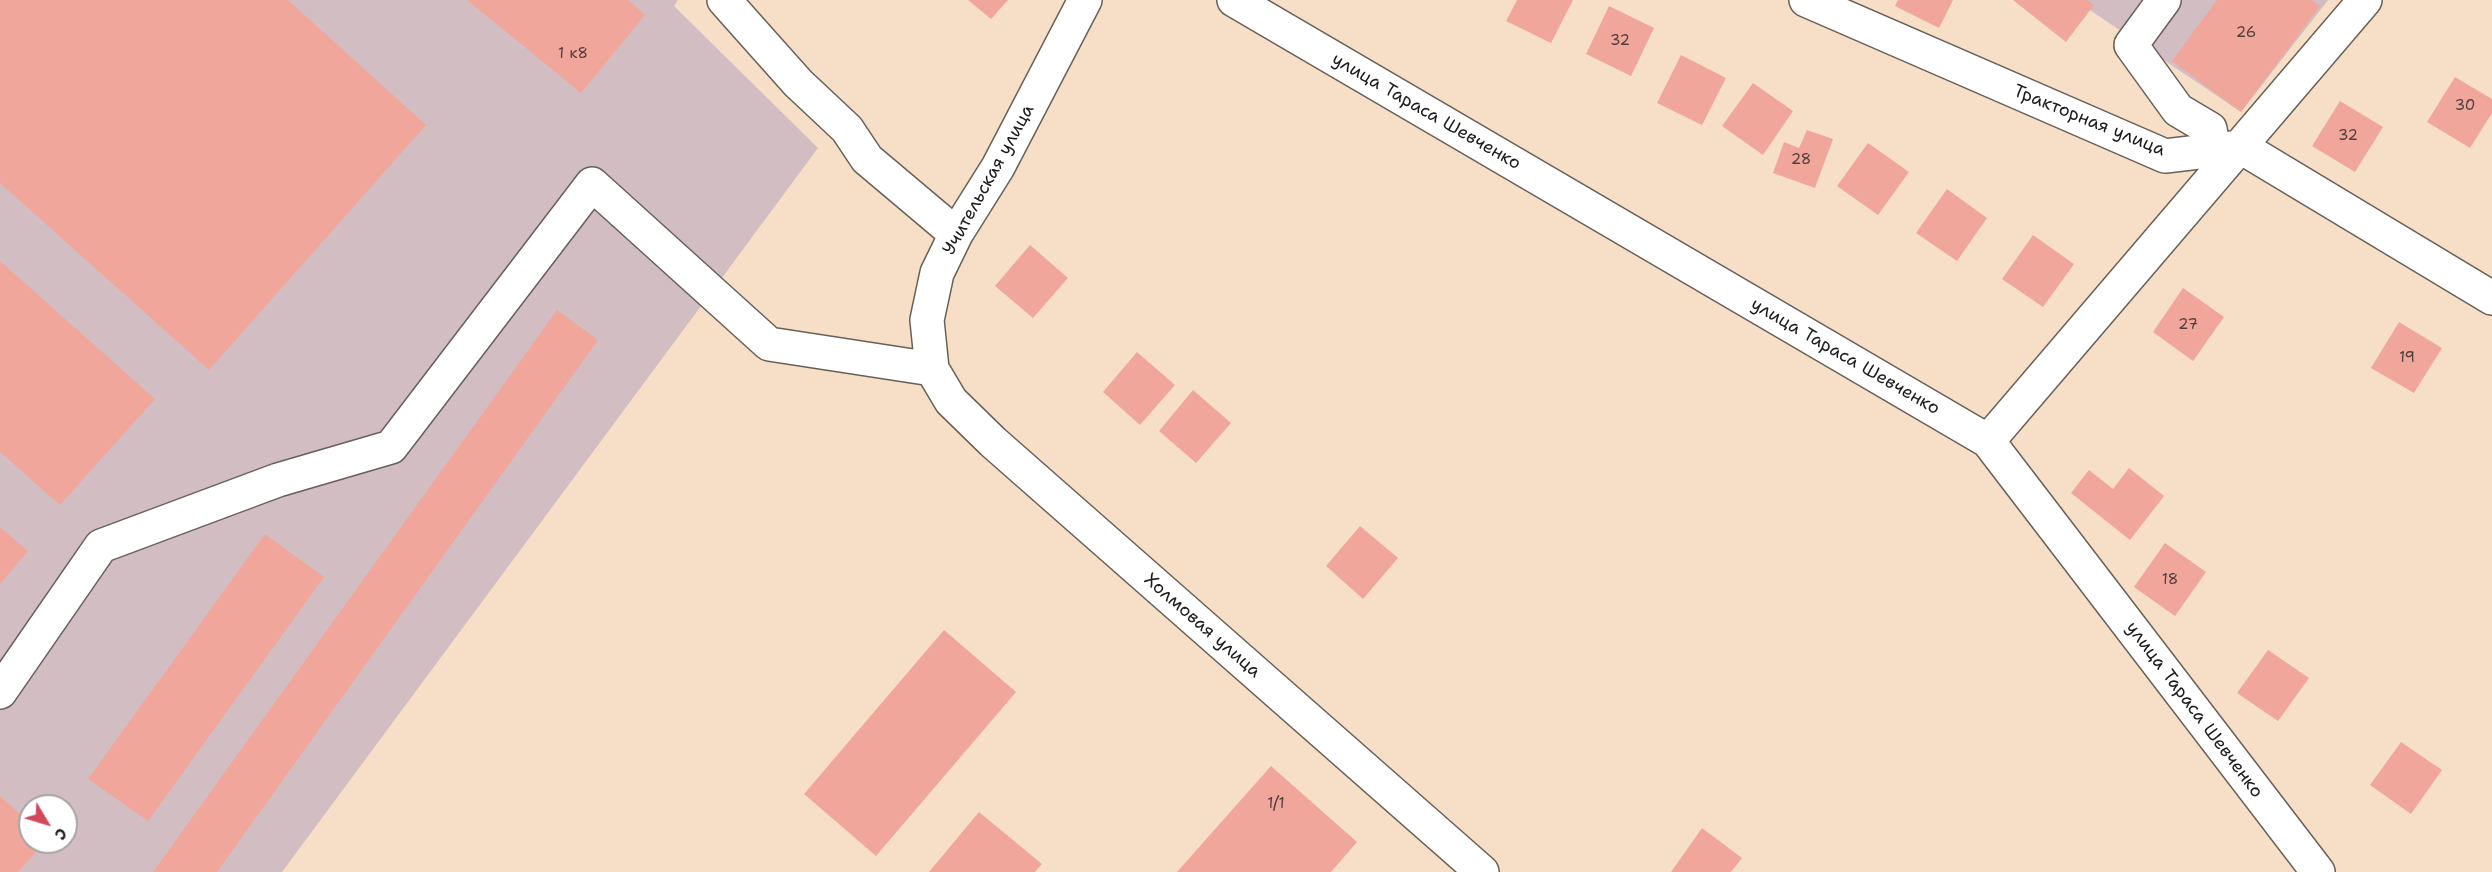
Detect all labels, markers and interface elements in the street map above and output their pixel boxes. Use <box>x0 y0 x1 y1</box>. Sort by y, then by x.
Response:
house number: 26 <box>2236 24 2256 42</box>
house number: 32 <box>1610 32 1630 50</box>
house number: 1 к8 <box>558 45 588 63</box>
street label: улица Тараса Шевченко <box>1328 49 1524 175</box>
street label: Тракторная улица <box>2010 81 2168 161</box>
house number: 30 <box>2455 97 2475 115</box>
street label: Учительская улица <box>939 101 1039 259</box>
house number: 32 <box>2338 127 2358 145</box>
house number: 28 <box>1791 151 1811 169</box>
street label: улица Тараса Шевченко <box>1747 294 1943 420</box>
house number: 27 <box>2178 316 2198 334</box>
house number: 19 <box>2399 349 2415 367</box>
street label: Холмовая улица <box>1139 569 1265 683</box>
house number: 18 <box>2162 571 2178 589</box>
street label: улица Тараса Шевченко <box>2121 618 2267 802</box>
north arrow <box>18 794 78 854</box>
house number: 1/1 <box>1267 795 1285 813</box>
text: С <box>50 824 72 844</box>

